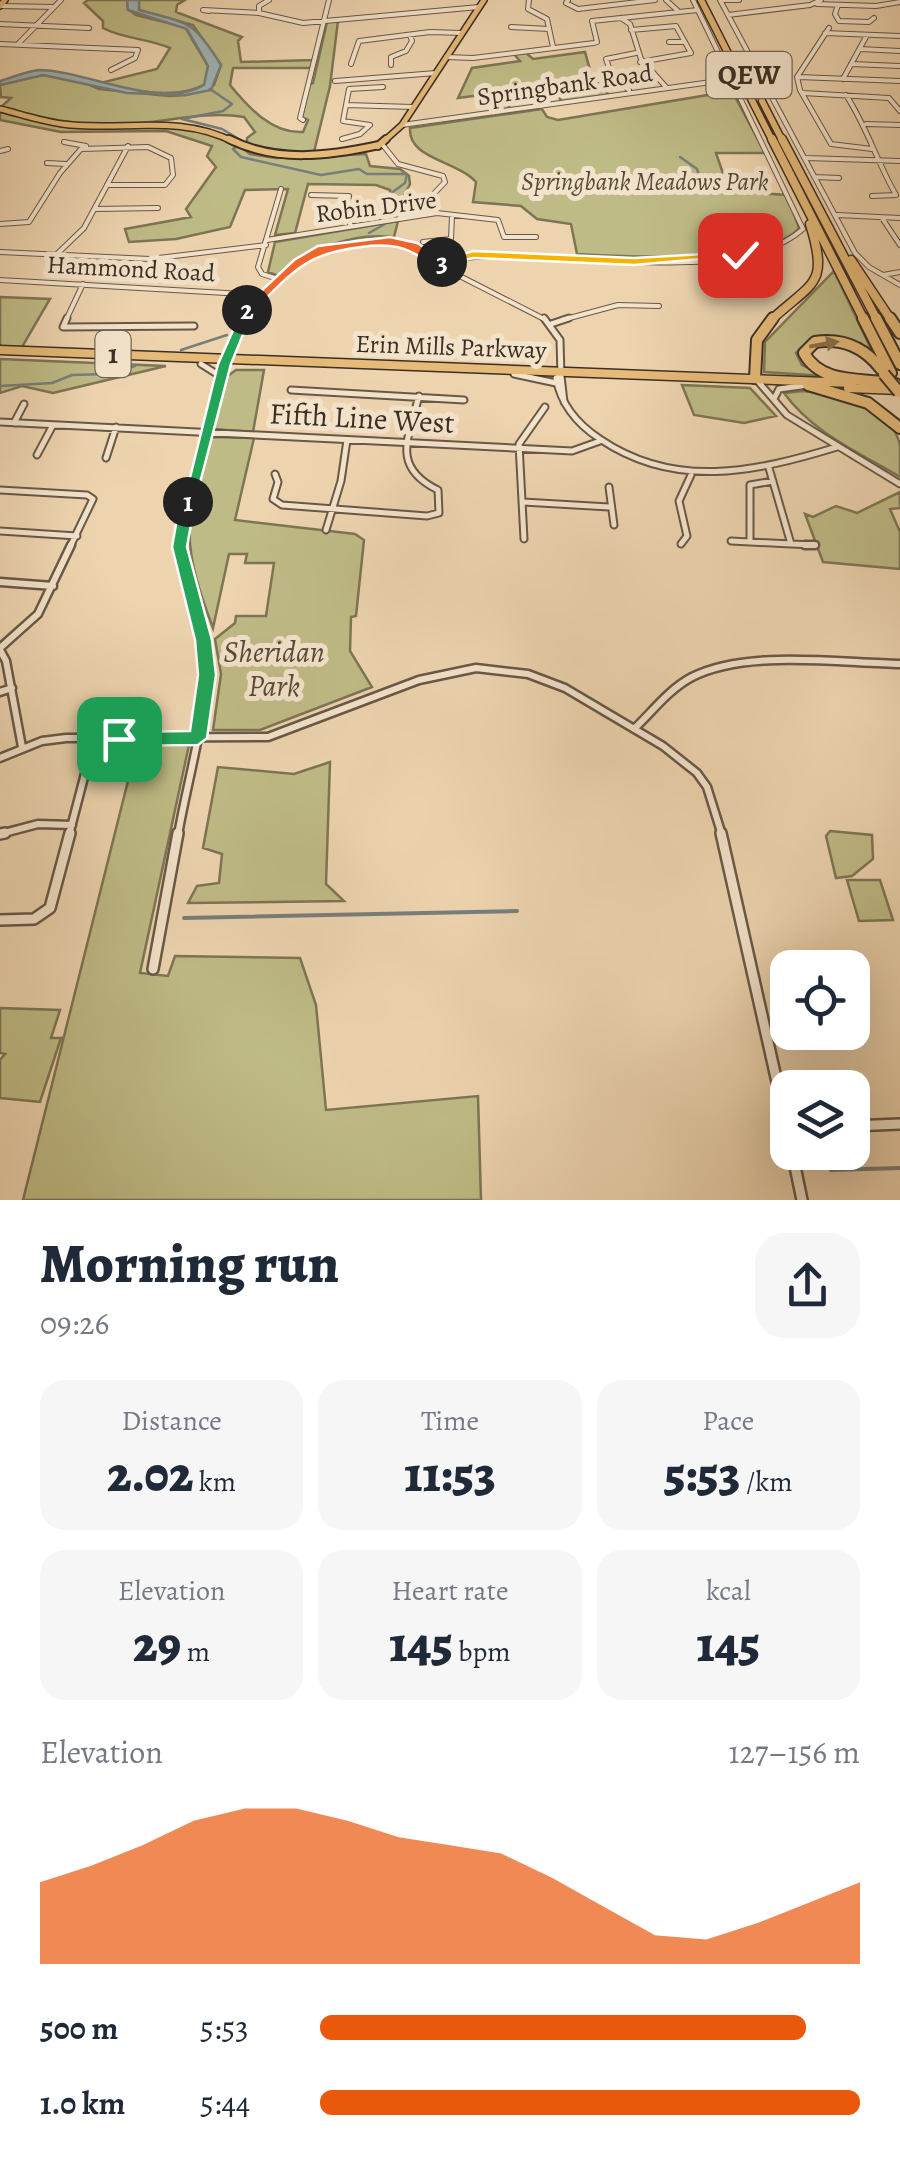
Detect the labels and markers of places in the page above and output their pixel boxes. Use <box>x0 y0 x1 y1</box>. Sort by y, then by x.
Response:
pin <box>698 213 783 298</box>
pin: 3 <box>417 237 467 287</box>
pin: 2 <box>222 285 272 335</box>
pin: 1 <box>163 477 213 527</box>
pin <box>77 697 162 782</box>

